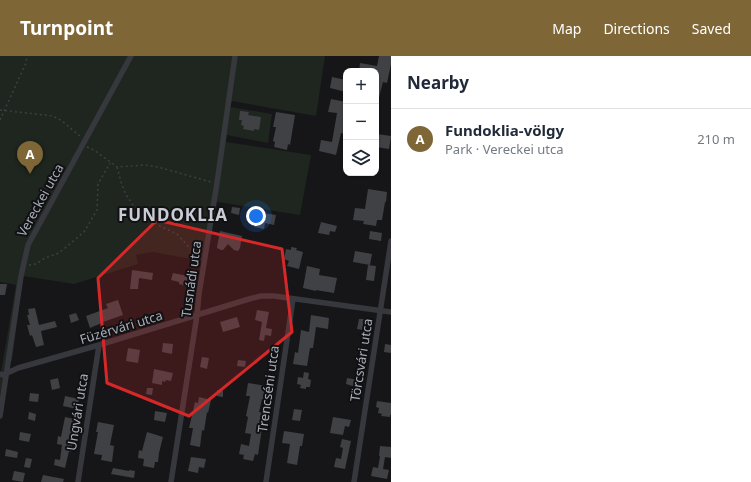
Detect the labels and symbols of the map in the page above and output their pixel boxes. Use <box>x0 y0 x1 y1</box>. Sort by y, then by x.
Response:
pin: A <box>17 141 43 174</box>
street label: Vereckei utca <box>13 160 67 240</box>
district label: FUNDOKLIA <box>118 203 228 226</box>
your location <box>246 206 266 226</box>
street label: Tusnádi utca <box>177 240 205 318</box>
street label: Füzérvári utca <box>77 306 165 348</box>
street label: Törcsvári utca <box>346 317 376 403</box>
street label: Trencséni utca <box>253 344 283 434</box>
street label: Ungvári utca <box>62 372 92 452</box>

